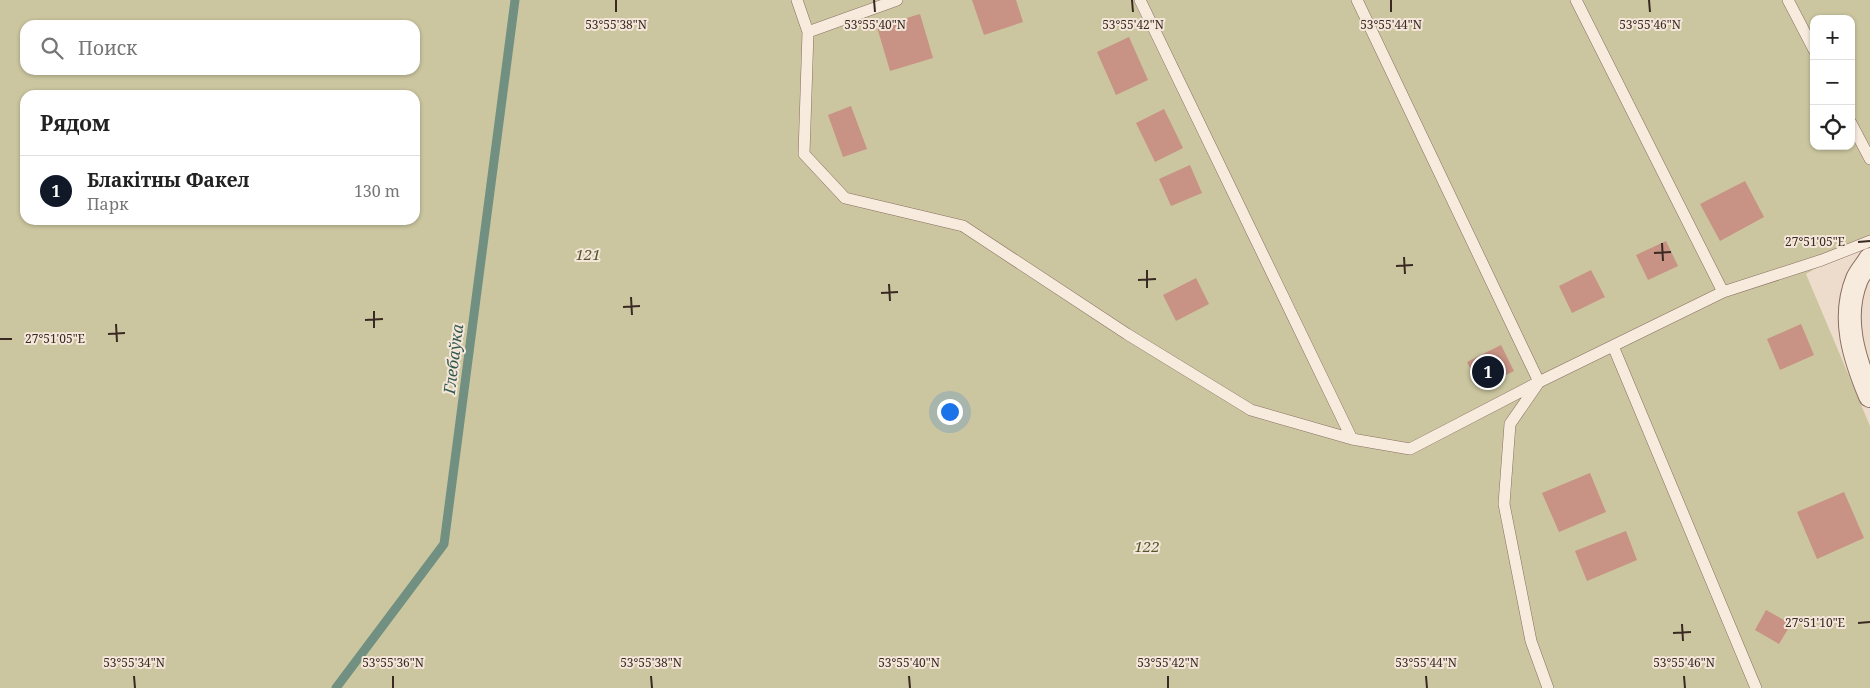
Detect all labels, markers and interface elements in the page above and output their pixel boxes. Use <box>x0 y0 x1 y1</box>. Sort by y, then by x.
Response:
map controls <box>1810 15 1855 150</box>
button: + <box>1810 15 1855 60</box>
text: 53°55'38"N <box>585 16 647 33</box>
text: 53°55'40"N <box>844 16 906 33</box>
text: 53°55'42"N <box>1102 16 1164 33</box>
text: 53°55'44"N <box>1360 16 1422 33</box>
text: 53°55'46"N <box>1619 16 1681 33</box>
search box <box>20 20 420 75</box>
icon: search <box>38 34 66 62</box>
text: Поиск <box>78 35 137 61</box>
button: − <box>1810 60 1855 105</box>
button: locate <box>1810 105 1855 150</box>
text: Рядом <box>40 109 110 137</box>
text: Блакітны Факел <box>87 167 249 193</box>
text: 1 <box>51 180 61 202</box>
text: 130 m <box>354 180 400 202</box>
text: Парк <box>87 193 128 215</box>
text: 27°51'05"E <box>1785 233 1845 250</box>
park label: 121 <box>575 244 601 264</box>
water label: Глебаўка <box>438 323 468 396</box>
text: 27°51'05"E <box>25 330 85 347</box>
pin: 1 <box>1472 353 1504 391</box>
your location <box>937 399 963 425</box>
park label: 122 <box>1134 536 1160 556</box>
text: 27°51'10"E <box>1785 614 1845 631</box>
text: 53°55'34"N <box>103 654 165 671</box>
text: 53°55'36"N <box>362 654 424 671</box>
text: 53°55'38"N <box>620 654 682 671</box>
text: 53°55'40"N <box>878 654 940 671</box>
text: 53°55'42"N <box>1137 654 1199 671</box>
text: 53°55'44"N <box>1395 654 1457 671</box>
text: 53°55'46"N <box>1653 654 1715 671</box>

